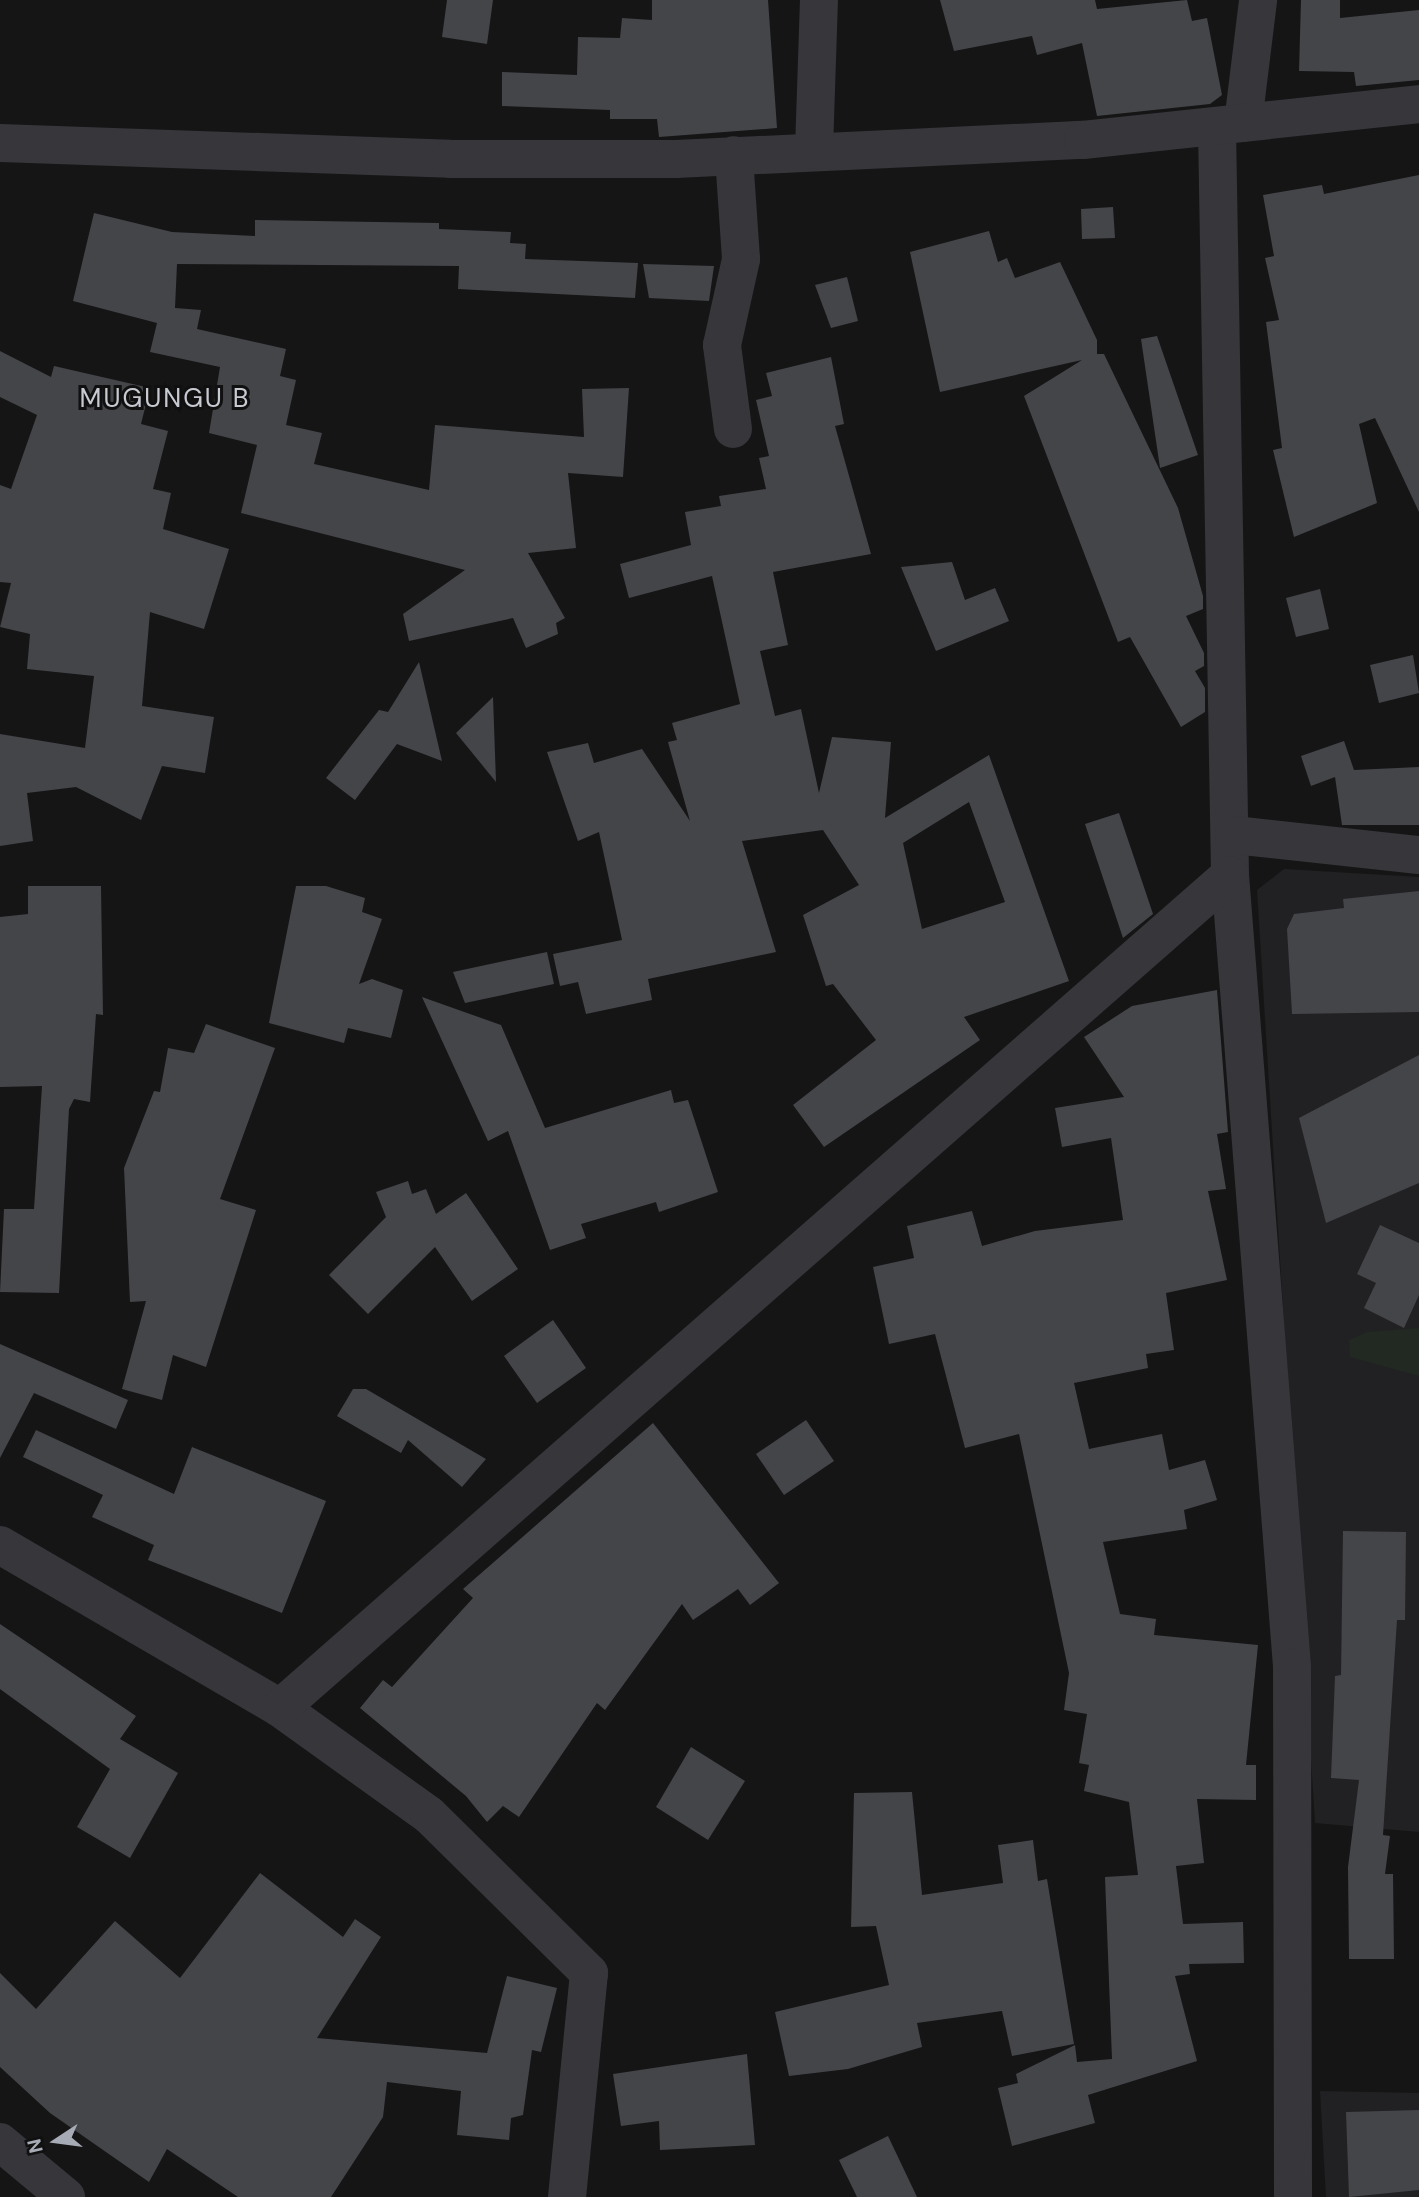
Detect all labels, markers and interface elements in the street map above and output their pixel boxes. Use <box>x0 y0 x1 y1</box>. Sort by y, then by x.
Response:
district label: MUGUNGU B <box>81 383 249 415</box>
north arrow <box>21 2106 91 2176</box>
text: N <box>21 2136 49 2155</box>

